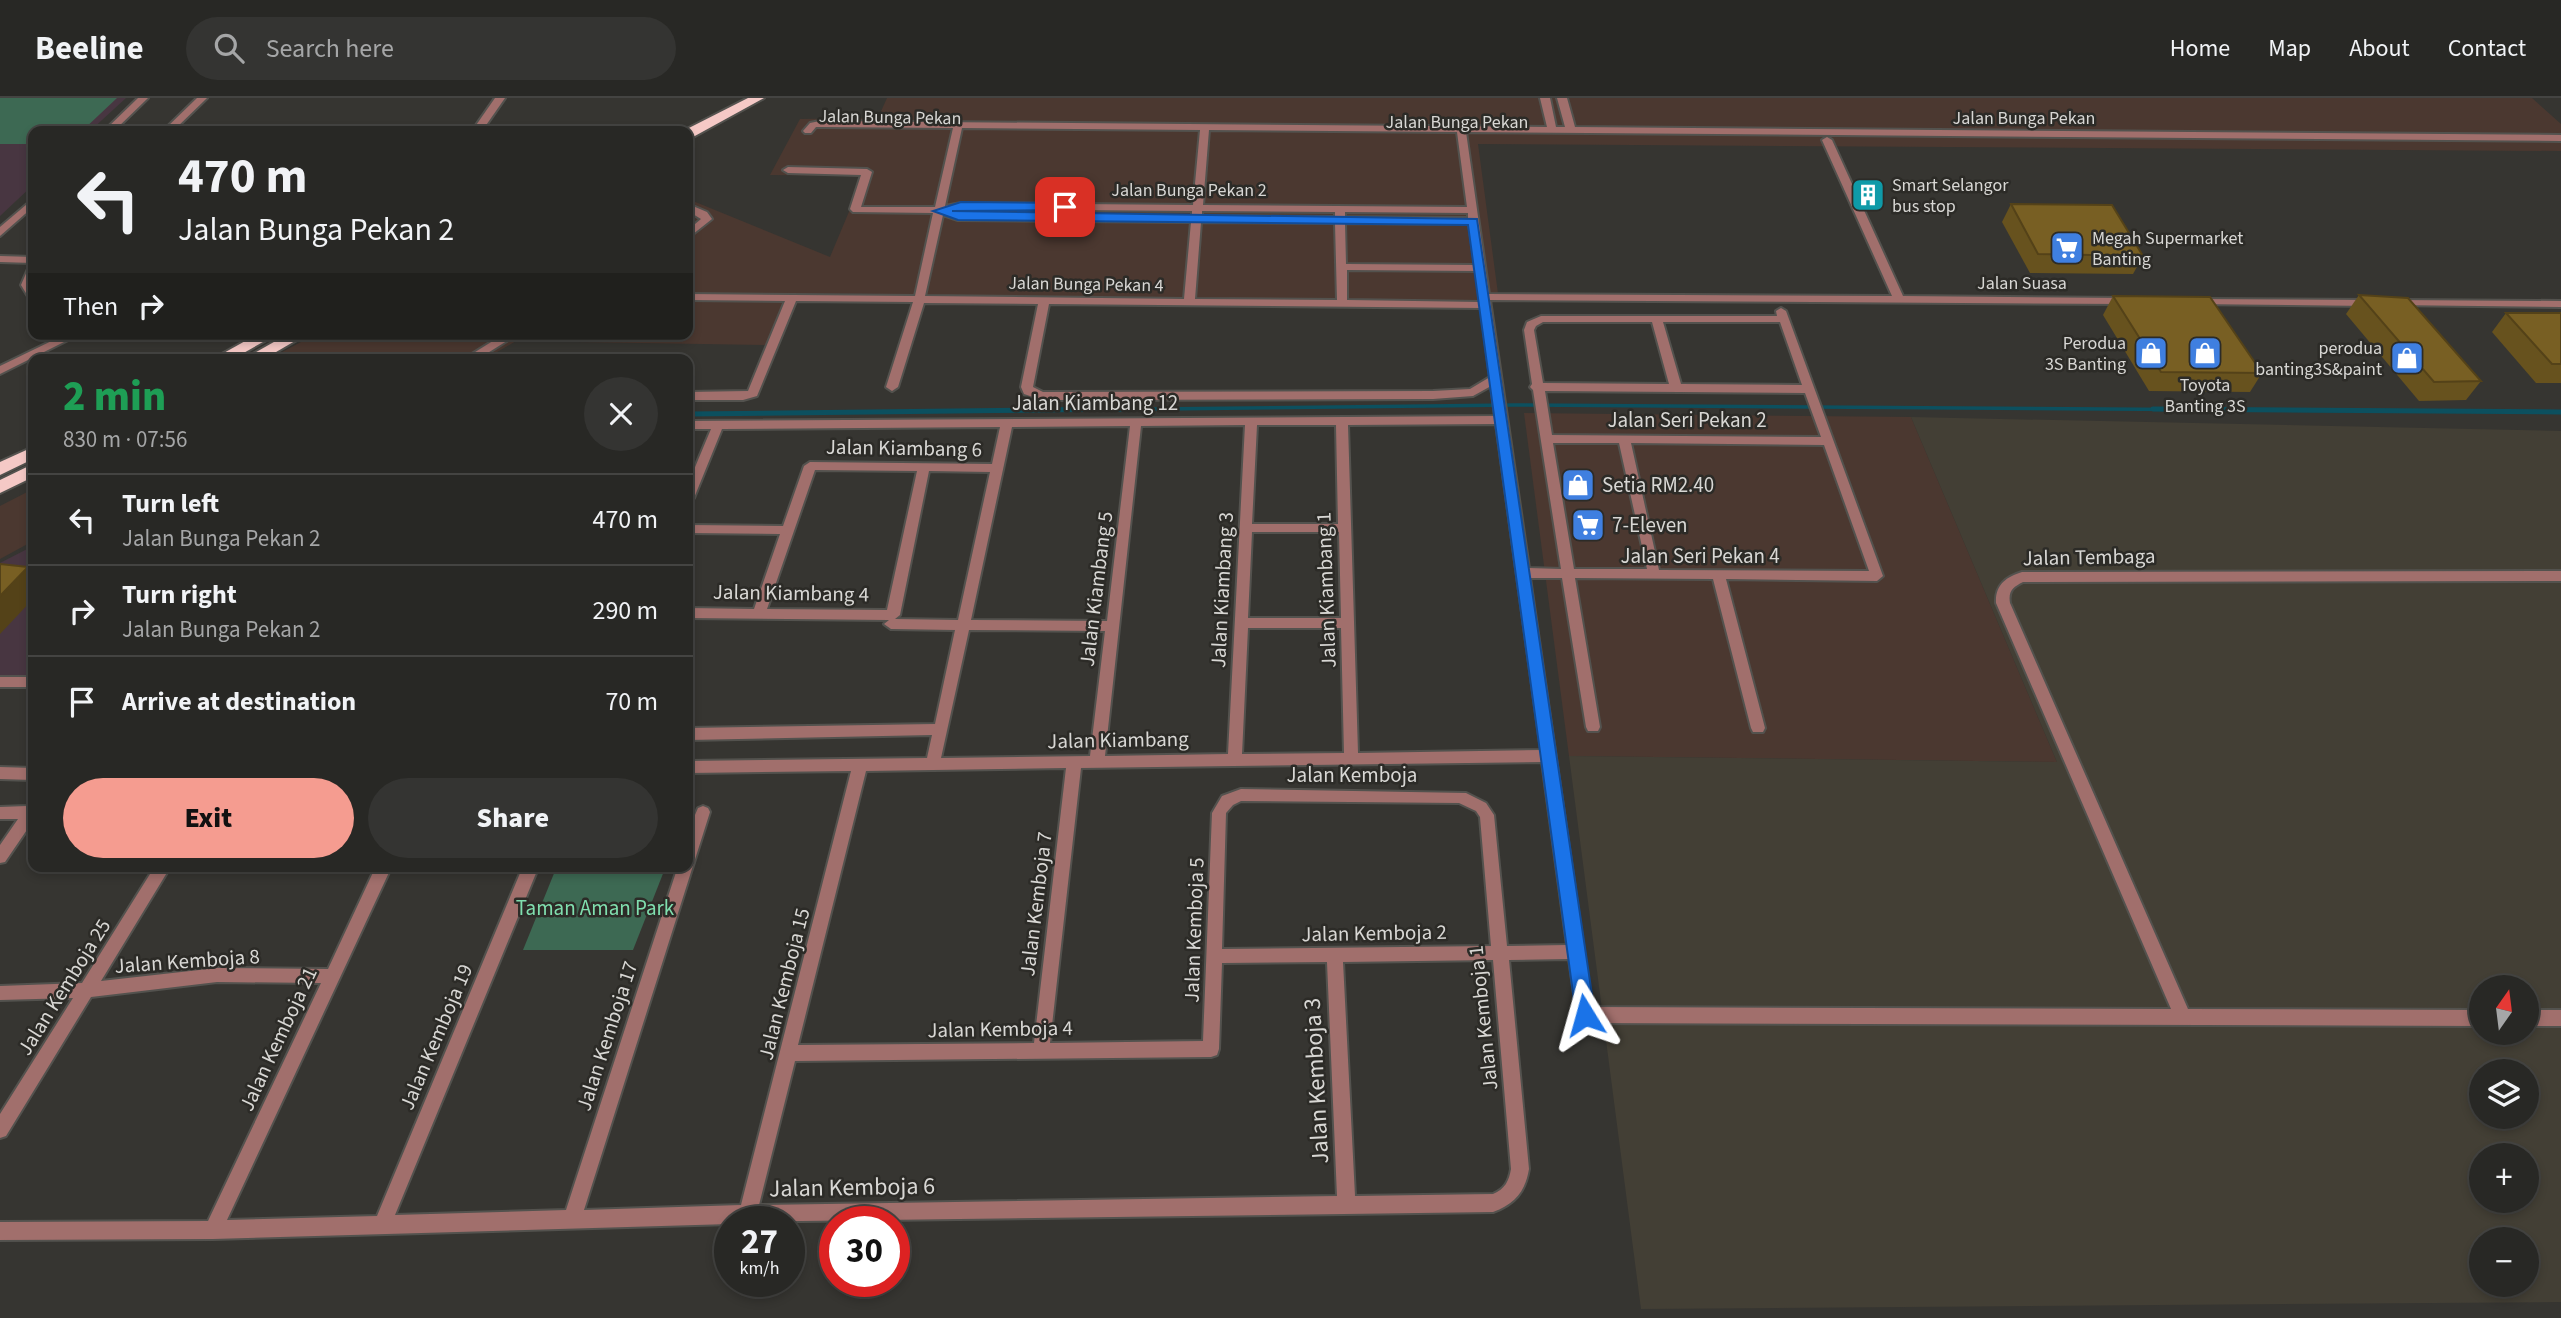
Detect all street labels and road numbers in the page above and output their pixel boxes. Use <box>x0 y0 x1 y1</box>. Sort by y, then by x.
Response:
street label: Jalan Bunga Pekan <box>818 104 962 131</box>
street label: Jalan Bunga Pekan <box>1953 106 2095 131</box>
street label: Jalan Bunga Pekan <box>1386 110 1528 135</box>
street label: Jalan Bunga Pekan 2 <box>1111 178 1267 203</box>
street label: Jalan Bunga Pekan 4 <box>1008 271 1164 298</box>
street label: Jalan Suasa <box>1977 271 2067 296</box>
street label: Jalan Kiambang 12 <box>1012 388 1178 418</box>
street label: Jalan Seri Pekan 2 <box>1607 405 1767 435</box>
street label: Jalan Kiambang 6 <box>826 432 982 464</box>
street label: Jalan Kiambang 5 <box>1072 510 1120 668</box>
street label: Jalan Kiambang 3 <box>1203 511 1241 669</box>
street label: Jalan Kiambang 1 <box>1308 511 1344 669</box>
street label: Jalan Seri Pekan 4 <box>1620 541 1780 571</box>
street label: Jalan Tembaga <box>2022 541 2156 573</box>
street label: Jalan Kiambang 4 <box>713 577 869 609</box>
street label: Jalan Kiambang <box>1047 724 1189 756</box>
street label: Jalan Kemboja <box>1287 760 1417 790</box>
street label: Jalan Kemboja 7 <box>1012 830 1060 978</box>
street label: Jalan Kemboja 5 <box>1176 857 1212 1003</box>
street label: Jalan Kemboja 15 <box>751 905 817 1063</box>
street label: Jalan Kemboja 25 <box>10 913 118 1061</box>
street label: Jalan Kemboja 2 <box>1301 917 1447 949</box>
street label: Jalan Kemboja 8 <box>113 941 261 981</box>
street label: Jalan Kemboja 1 <box>1460 944 1506 1092</box>
street label: Jalan Kemboja 17 <box>569 957 645 1115</box>
street label: Jalan Kemboja 19 <box>392 959 480 1115</box>
street label: Jalan Kemboja 21 <box>231 962 325 1116</box>
street label: Jalan Kemboja 3 <box>1295 997 1338 1165</box>
street label: Jalan Kemboja 4 <box>927 1013 1073 1045</box>
street label: Jalan Kemboja 6 <box>769 1169 935 1206</box>

